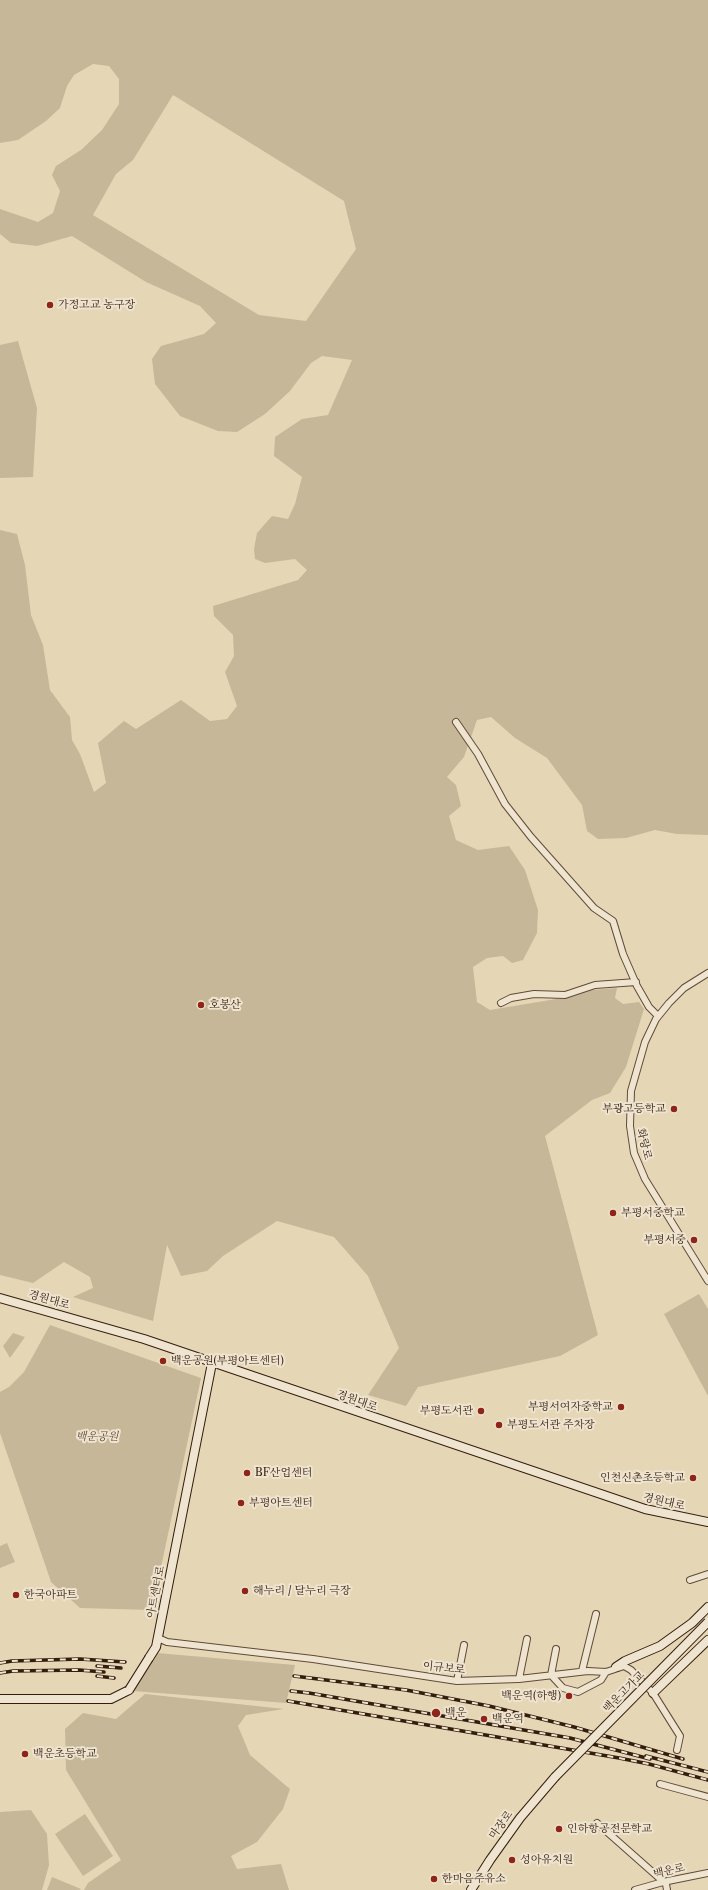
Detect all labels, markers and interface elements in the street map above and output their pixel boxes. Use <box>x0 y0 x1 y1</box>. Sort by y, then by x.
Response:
place label: 가정고교 농구장 <box>58 298 135 312</box>
marker: 가정고교 농구장 <box>45 300 55 310</box>
place label: 호봉산 <box>209 998 241 1012</box>
marker: 호봉산 <box>196 1000 206 1010</box>
place label: 부광고등학교 <box>602 1102 666 1116</box>
marker: 부광고등학교 <box>669 1104 679 1114</box>
street label: 화랑로 <box>634 1127 654 1161</box>
place label: 부평서중학교 <box>621 1206 685 1220</box>
marker: 부평서중학교 <box>608 1208 618 1218</box>
place label: 부평서중 <box>643 1233 686 1247</box>
marker: 부평서중 <box>689 1235 699 1245</box>
street label: 경원대로 <box>27 1288 71 1312</box>
place label: 백운공원(부평아트센터) <box>171 1354 284 1368</box>
marker: 백운공원(부평아트센터) <box>158 1356 168 1366</box>
street label: 경원대로 <box>335 1388 379 1414</box>
place label: 부평서여자중학교 <box>528 1400 613 1414</box>
marker: 부평서여자중학교 <box>616 1402 626 1412</box>
place label: 부평도서관 <box>420 1404 473 1418</box>
marker: 부평도서관 <box>476 1406 486 1416</box>
place label: 부평도서관 주차장 <box>507 1418 595 1432</box>
marker: 부평도서관 주차장 <box>494 1420 504 1430</box>
park label: 백운공원 <box>76 1430 118 1444</box>
place label: BF산업센터 <box>255 1466 312 1480</box>
marker: BF산업센터 <box>242 1468 252 1478</box>
place label: 인천신촌초등학교 <box>600 1471 685 1485</box>
marker: 인천신촌초등학교 <box>688 1473 698 1483</box>
street label: 경원대로 <box>642 1491 686 1513</box>
place label: 부평아트센터 <box>249 1496 313 1510</box>
marker: 부평아트센터 <box>236 1498 246 1508</box>
street label: 아트센터로 <box>144 1565 168 1619</box>
place label: 해누리 / 달누리 극장 <box>253 1584 351 1598</box>
marker: 해누리 / 달누리 극장 <box>240 1586 250 1596</box>
place label: 한국아파트 <box>24 1588 77 1602</box>
marker: 한국아파트 <box>11 1590 21 1600</box>
street label: 이규보로 <box>422 1659 466 1677</box>
street label: 백운고가교 <box>601 1669 647 1715</box>
place label: 백운역(하행) <box>501 1689 561 1703</box>
marker: 백운역(하행) <box>564 1691 574 1701</box>
place label: 백운 <box>445 1706 466 1720</box>
marker: 백운 <box>430 1707 442 1719</box>
place label: 백운역 <box>492 1712 524 1726</box>
marker: 백운역 <box>479 1714 489 1724</box>
place label: 백운초등학교 <box>33 1747 97 1761</box>
marker: 백운초등학교 <box>20 1749 30 1759</box>
street label: 마장로 <box>486 1808 516 1842</box>
place label: 인하항공전문학교 <box>567 1822 652 1836</box>
marker: 인하항공전문학교 <box>554 1824 564 1834</box>
place label: 성아유치원 <box>520 1853 573 1867</box>
marker: 성아유치원 <box>507 1855 517 1865</box>
street label: 백운로 <box>652 1861 686 1881</box>
place label: 한마음주유소 <box>442 1872 506 1886</box>
marker: 한마음주유소 <box>429 1874 439 1884</box>

